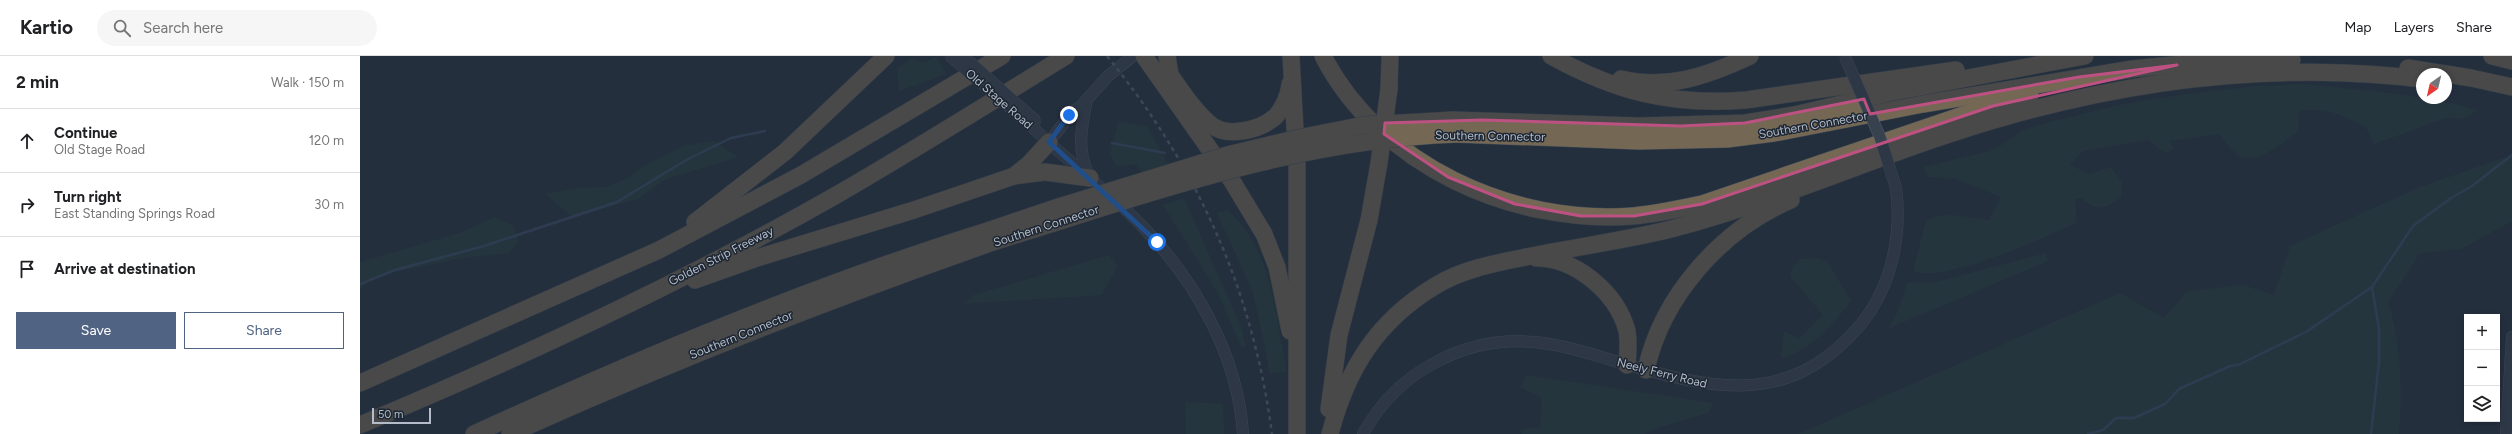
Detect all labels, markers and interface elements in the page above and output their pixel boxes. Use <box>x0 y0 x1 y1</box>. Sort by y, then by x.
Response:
search box <box>97 10 377 46</box>
text: Kartio <box>20 16 73 39</box>
icon: search <box>111 17 133 39</box>
text: Search here <box>143 19 223 37</box>
text: Map <box>2344 19 2372 36</box>
text: Layers <box>2394 19 2434 36</box>
text: Share <box>2456 19 2492 36</box>
street label: Old Stage Road <box>963 66 1035 132</box>
north arrow <box>2416 68 2452 104</box>
text: 2 min <box>16 72 59 92</box>
text: Walk · 150 m <box>271 75 344 90</box>
route end <box>1060 106 1078 124</box>
street label: Southern Connector <box>1758 109 1868 141</box>
text: Continue <box>54 124 117 142</box>
street label: Southern Connector <box>1435 128 1545 144</box>
icon: ahead <box>16 130 38 152</box>
text: 120 m <box>309 133 344 148</box>
text: Old Stage Road <box>54 142 145 157</box>
text: Turn right <box>54 188 122 206</box>
icon: right <box>16 194 38 216</box>
text: 30 m <box>314 197 344 212</box>
street label: Southern Connector <box>991 202 1101 250</box>
text: East Standing Springs Road <box>54 206 215 221</box>
street label: Golden Strip Freeway <box>666 223 776 289</box>
route start <box>1148 233 1166 251</box>
icon: arrive <box>16 258 38 280</box>
text: Arrive at destination <box>54 260 195 278</box>
street label: Southern Connector <box>687 308 795 362</box>
button: Save <box>16 312 176 349</box>
button: Share <box>184 312 344 349</box>
map controls <box>2464 314 2500 422</box>
button: + <box>2464 314 2500 350</box>
button: − <box>2464 350 2500 386</box>
street label: Neely Ferry Road <box>1616 355 1708 391</box>
button: layers <box>2464 386 2500 422</box>
scale bar <box>372 406 431 425</box>
text: 50 m <box>378 408 403 421</box>

